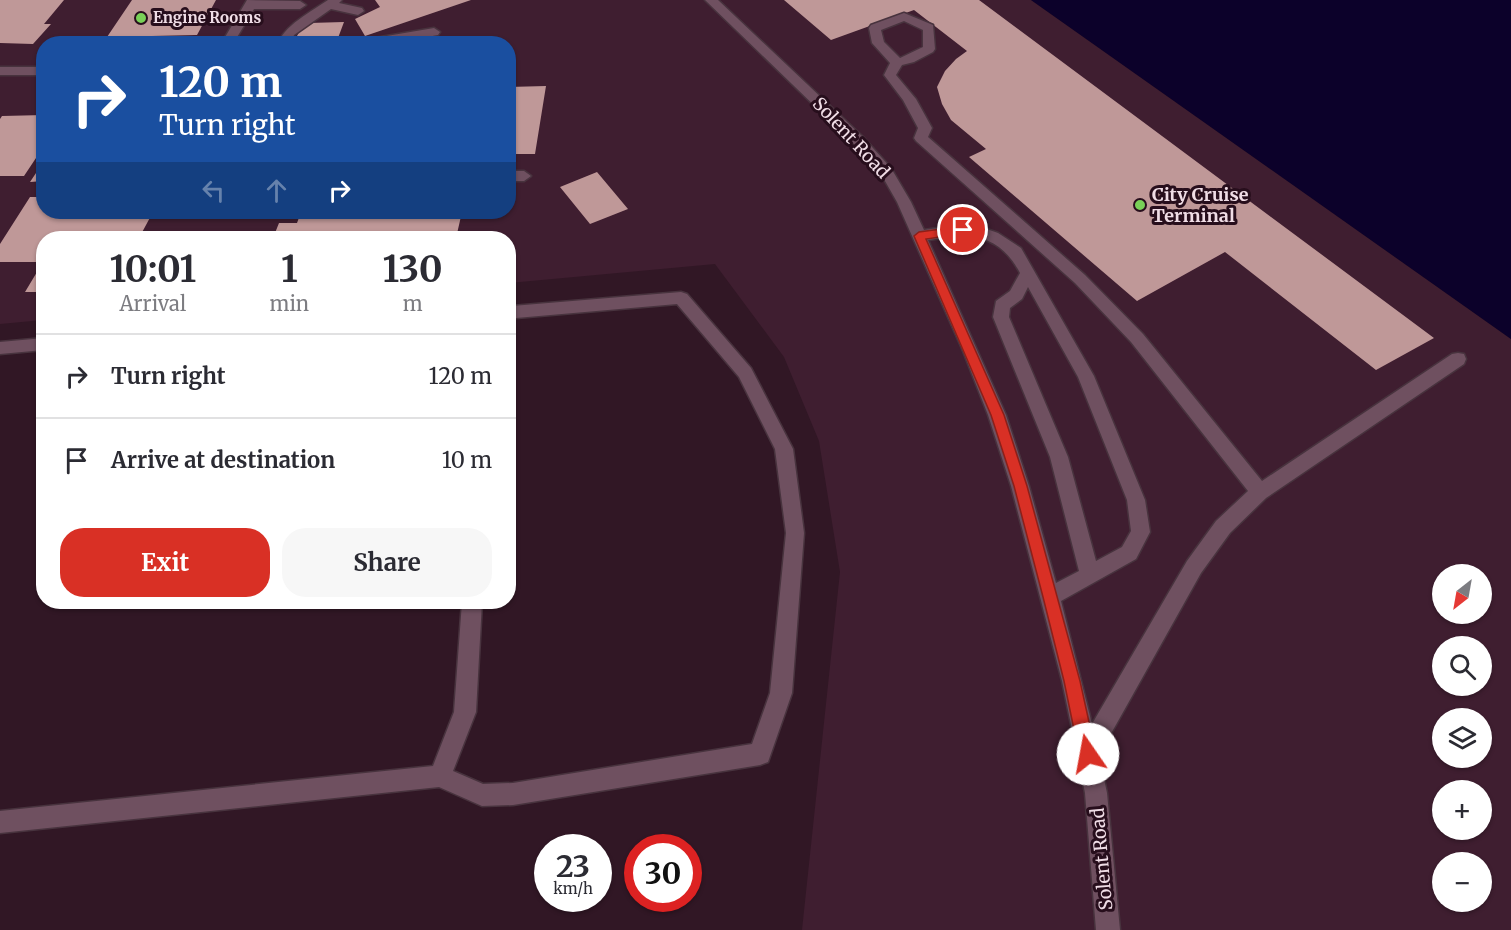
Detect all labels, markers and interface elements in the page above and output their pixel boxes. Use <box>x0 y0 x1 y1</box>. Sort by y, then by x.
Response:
place label: Engine Rooms <box>153 8 261 27</box>
marker: Engine Rooms <box>134 11 148 25</box>
text: 120 m <box>159 56 282 108</box>
icon: right <box>60 60 138 138</box>
street label: Solent Road <box>808 92 895 183</box>
text: Turn right <box>159 108 296 142</box>
icon: left <box>197 174 230 207</box>
icon: ahead <box>260 174 293 207</box>
icon: right <box>323 174 356 207</box>
place label: City Cruise Terminal <box>1152 183 1249 227</box>
marker: City Cruise Terminal <box>1133 198 1147 212</box>
pin <box>937 204 988 255</box>
icon: arrive <box>946 213 979 246</box>
text: 10:01 <box>109 247 196 292</box>
text: 1 <box>281 247 298 292</box>
text: 130 <box>383 247 443 292</box>
text: Arrival <box>119 291 186 316</box>
text: min <box>270 291 309 316</box>
text: m <box>403 291 423 316</box>
icon: right <box>60 360 93 393</box>
text: Turn right <box>111 362 225 390</box>
text: 120 m <box>428 362 492 390</box>
icon: arrive <box>60 444 93 477</box>
text: Arrive at destination <box>111 446 335 474</box>
text: 10 m <box>442 446 492 474</box>
button: Exit <box>60 528 270 597</box>
button: Share <box>282 528 492 597</box>
north arrow <box>1432 564 1492 624</box>
map controls <box>1432 564 1492 912</box>
button: search <box>1432 636 1492 696</box>
button: layers <box>1432 708 1492 768</box>
position arrow <box>1056 722 1120 786</box>
button: + <box>1432 780 1492 840</box>
street label: Solent Road <box>1086 807 1117 911</box>
speed limit sign: 30 <box>624 834 702 912</box>
text: 23 <box>556 847 590 885</box>
button: − <box>1432 852 1492 912</box>
text: km/h <box>553 879 593 898</box>

